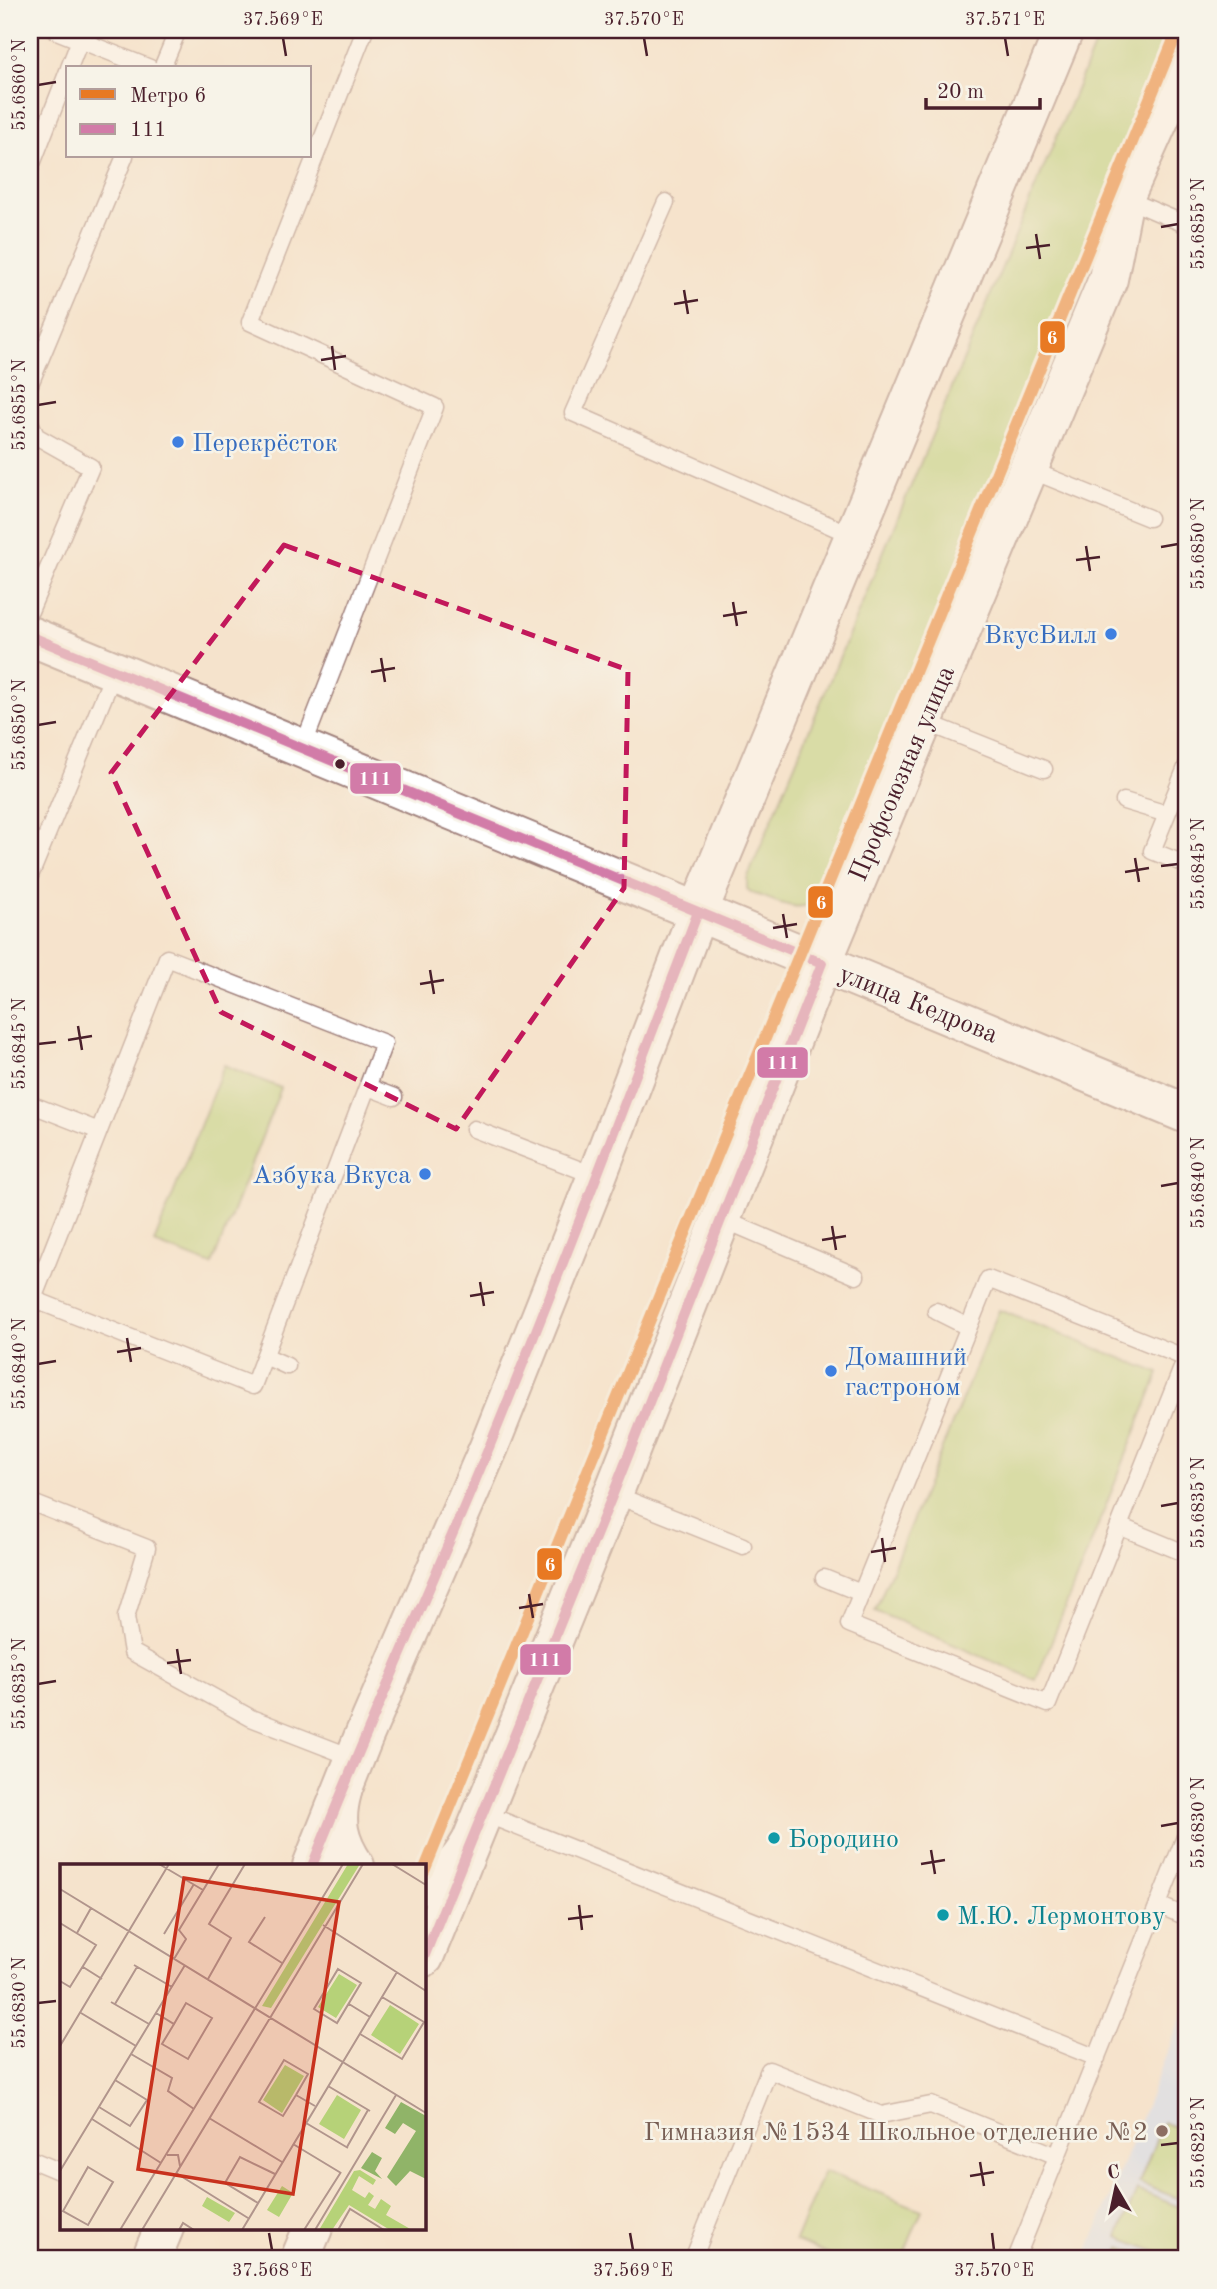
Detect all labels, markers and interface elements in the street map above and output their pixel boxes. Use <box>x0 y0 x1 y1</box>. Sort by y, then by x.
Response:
text: 37.569°E <box>243 11 323 29</box>
text: 37.570°E <box>604 11 684 29</box>
text: 37.571°E <box>965 11 1045 29</box>
text: 55.6860°N <box>11 39 29 131</box>
legend <box>66 66 312 158</box>
scale bar <box>926 66 1040 110</box>
text: 20 m <box>937 82 984 103</box>
text: Метро 6 <box>130 86 207 107</box>
text: 111 <box>130 120 167 141</box>
text: 55.6855°N <box>1190 178 1208 270</box>
line badge: 6 <box>1039 320 1066 354</box>
text: 6 <box>1046 330 1058 349</box>
text: 55.6855°N <box>11 359 29 451</box>
place label: Перекрёсток <box>192 431 338 457</box>
marker: Перекрёсток <box>170 434 186 450</box>
text: 55.6850°N <box>1190 498 1208 590</box>
place label: ВкусВилл <box>984 623 1097 649</box>
marker: ВкусВилл <box>1103 626 1119 642</box>
street label: Профсоюзная улица <box>846 662 960 885</box>
text: 55.6850°N <box>11 679 29 771</box>
unlabelled marker <box>333 757 347 771</box>
line badge: 111 <box>349 762 402 795</box>
text: 111 <box>358 771 392 790</box>
text: 55.6845°N <box>1190 818 1208 910</box>
line badge: 6 <box>807 885 834 919</box>
text: 6 <box>815 895 827 914</box>
street label: улица Кедрова <box>835 961 1002 1049</box>
text: 55.6845°N <box>11 998 29 1090</box>
line badge: 111 <box>756 1046 809 1079</box>
text: 111 <box>766 1055 800 1074</box>
text: 55.6840°N <box>1190 1137 1208 1229</box>
place label: Азбука Вкуса <box>252 1163 411 1189</box>
marker: Азбука Вкуса <box>417 1166 433 1182</box>
text: 55.6840°N <box>11 1318 29 1410</box>
place label: Домашний гастроном <box>845 1345 967 1401</box>
marker: Домашний гастроном <box>823 1363 839 1379</box>
text: 55.6835°N <box>1190 1457 1208 1549</box>
line badge: 6 <box>536 1547 563 1581</box>
text: 6 <box>544 1557 556 1576</box>
text: 55.6835°N <box>11 1638 29 1730</box>
line badge: 111 <box>519 1643 572 1676</box>
text: 111 <box>528 1652 562 1671</box>
text: 55.6830°N <box>1190 1777 1208 1869</box>
place label: Бородино <box>788 1827 899 1853</box>
marker: Бородино <box>766 1830 782 1846</box>
inset map <box>60 1864 425 2230</box>
place label: М.Ю. Лермонтову <box>957 1904 1166 1930</box>
marker: М.Ю. Лермонтову <box>935 1907 951 1923</box>
text: 55.6830°N <box>11 1957 29 2049</box>
text: 55.6825°N <box>1190 2097 1208 2189</box>
place label: Гимназия №1534 Школьное отделение №2 <box>643 2120 1148 2146</box>
marker: Гимназия №1534 Школьное отделение №2 <box>1154 2123 1170 2139</box>
north arrow <box>1080 2152 1150 2222</box>
text: С <box>1106 2163 1121 2184</box>
text: 37.568°E <box>232 2262 312 2280</box>
text: 37.569°E <box>593 2262 673 2280</box>
text: 37.570°E <box>954 2262 1034 2280</box>

